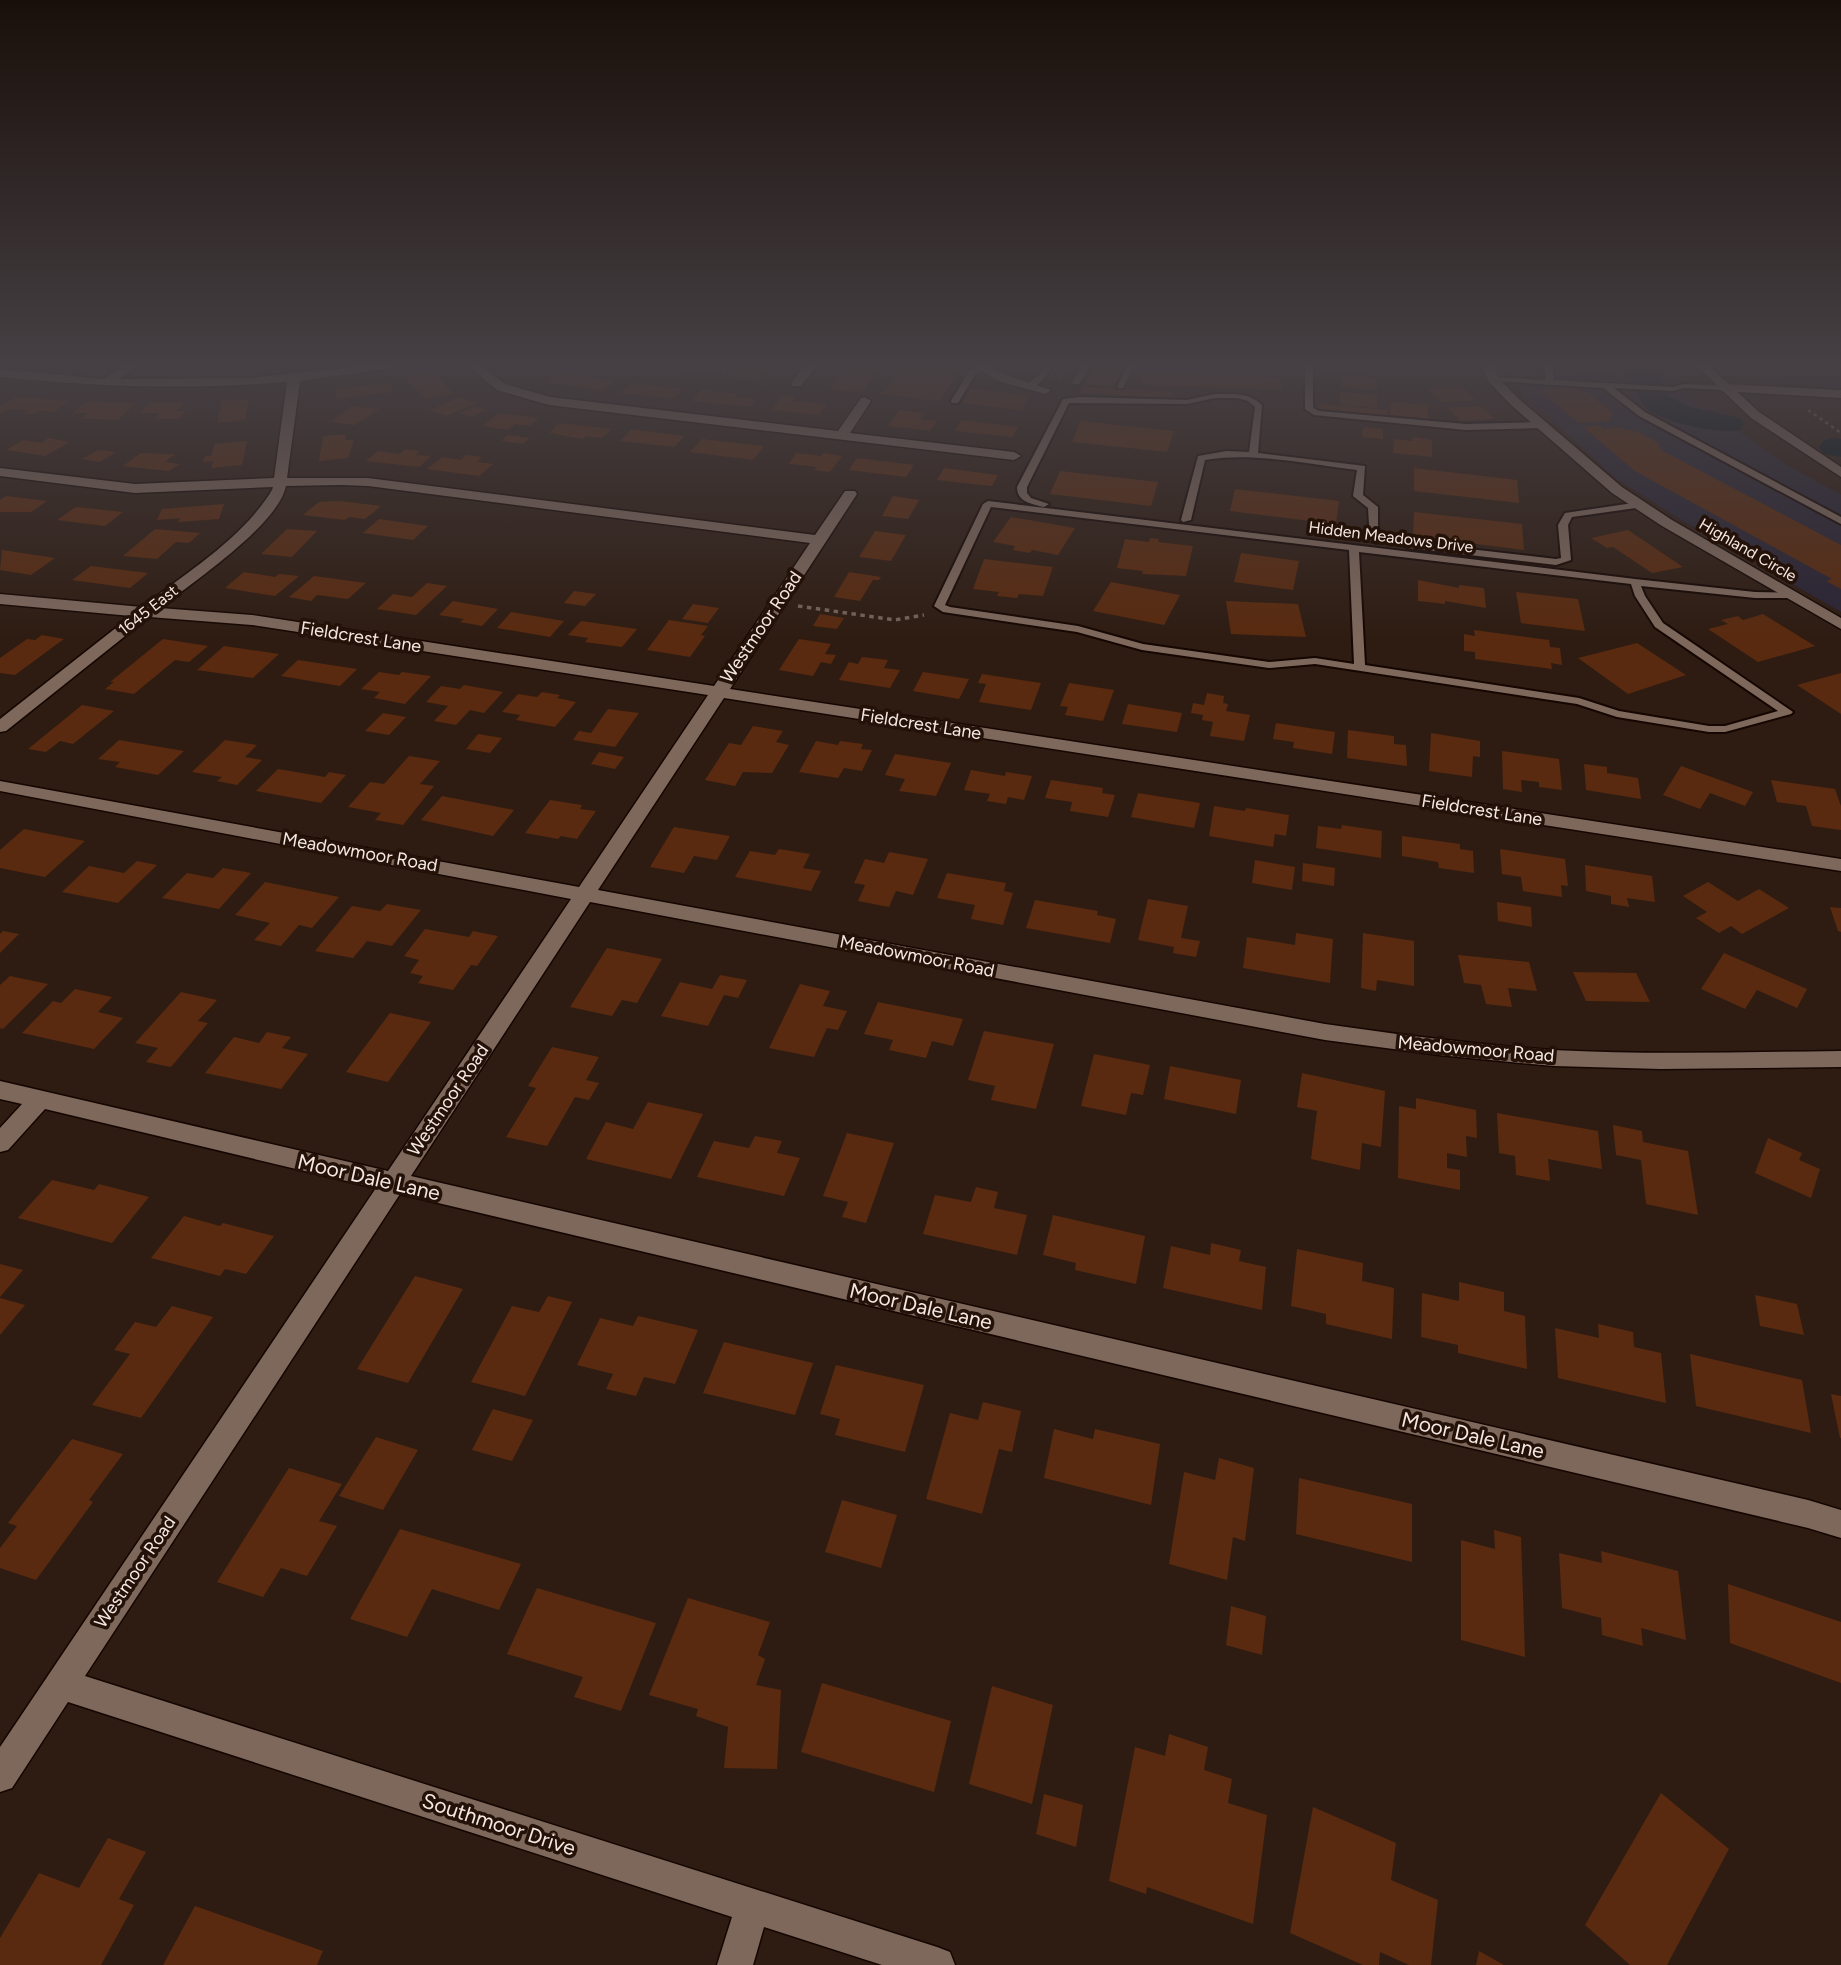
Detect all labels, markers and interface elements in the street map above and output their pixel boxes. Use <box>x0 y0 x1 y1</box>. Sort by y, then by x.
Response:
street label: Highland Circle <box>1696 514 1800 586</box>
street label: Hidden Meadows Drive <box>1307 517 1475 557</box>
street label: Westmoor Road <box>716 567 806 687</box>
street label: 1645 East <box>115 581 181 639</box>
street label: Fieldcrest Lane <box>299 617 423 657</box>
street label: Fieldcrest Lane <box>859 704 983 744</box>
street label: Fieldcrest Lane <box>1420 790 1544 830</box>
street label: Meadowmoor Road <box>281 828 439 876</box>
street label: Meadowmoor Road <box>838 930 996 982</box>
street label: Meadowmoor Road <box>1397 1031 1555 1067</box>
street label: Westmoor Road <box>403 1040 493 1160</box>
street label: Moor Dale Lane <box>295 1148 443 1206</box>
street label: Moor Dale Lane <box>847 1277 995 1335</box>
street label: Moor Dale Lane <box>1399 1406 1547 1464</box>
street label: Westmoor Road <box>90 1512 180 1632</box>
street label: Southmoor Drive <box>419 1787 579 1861</box>

